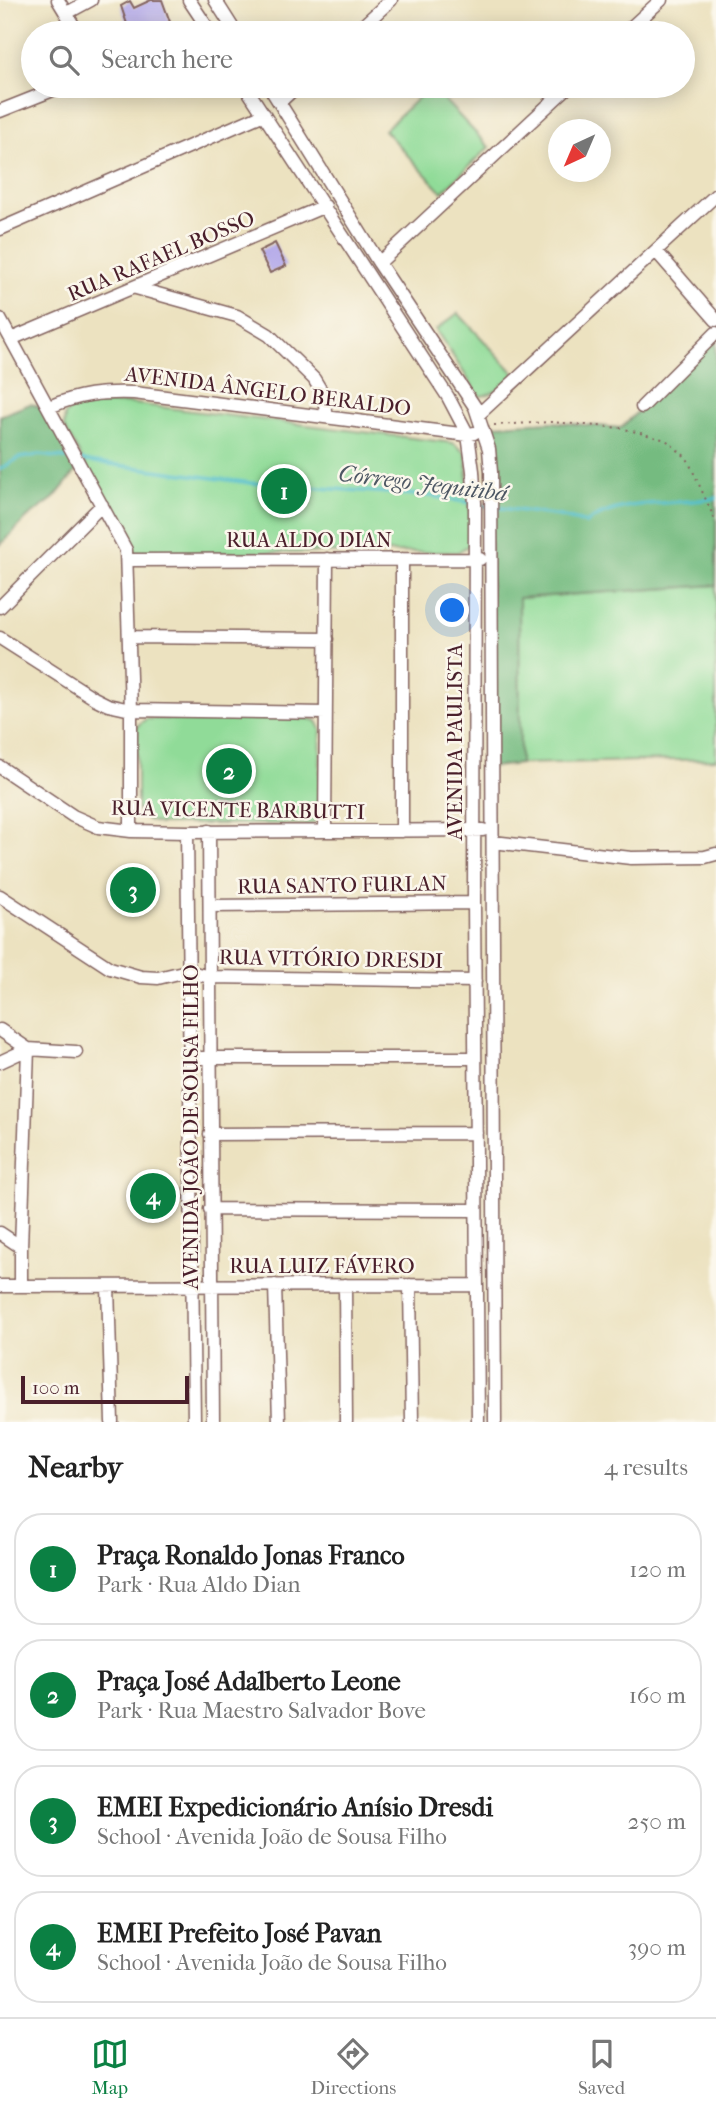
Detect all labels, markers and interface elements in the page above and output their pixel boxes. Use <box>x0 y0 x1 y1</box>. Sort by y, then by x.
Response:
search box <box>21 21 695 98</box>
icon: search <box>45 41 83 79</box>
text: Search here <box>101 44 233 75</box>
north arrow <box>548 119 611 182</box>
street label: RUA RAFAEL BOSSO <box>64 206 258 306</box>
street label: AVENIDA ÂNGELO BERALDO <box>123 361 412 420</box>
water label: Córrego Jequitibá <box>337 460 512 508</box>
pin: 1 <box>261 465 307 517</box>
street label: RUA ALDO DIAN <box>226 528 392 552</box>
your location <box>435 593 469 627</box>
street label: AVENIDA PAULISTA <box>443 643 467 841</box>
pin: 2 <box>206 745 252 797</box>
street label: RUA VICENTE BARBUTTI <box>111 796 365 824</box>
pin: 3 <box>110 864 156 916</box>
street label: RUA SANTO FURLAN <box>237 871 447 899</box>
street label: RUA VITÓRIO DRESDI <box>219 944 443 973</box>
street label: AVENIDA JOÃO DE SOUSA FILHO <box>179 964 203 1291</box>
pin: 4 <box>130 1170 176 1222</box>
street label: RUA LUIZ FÁVERO <box>229 1254 415 1278</box>
scale bar <box>21 1373 189 1405</box>
text: 100 m <box>32 1377 80 1399</box>
text: Nearby <box>28 1450 123 1485</box>
text: 4 results <box>604 1454 688 1481</box>
text: Praça Ronaldo Jonas Franco <box>97 1540 405 1571</box>
text: 1 <box>49 1556 57 1583</box>
text: 120 m <box>629 1556 686 1583</box>
text: Park · Rua Aldo Dian <box>97 1571 301 1598</box>
text: Praça José Adalberto Leone <box>97 1666 401 1697</box>
text: 2 <box>47 1682 59 1709</box>
text: 160 m <box>629 1682 686 1709</box>
text: Park · Rua Maestro Salvador Bove <box>97 1697 426 1724</box>
text: EMEI Expedicionário Anísio Dresdi <box>97 1792 493 1823</box>
text: 3 <box>48 1808 58 1835</box>
text: 250 m <box>628 1808 686 1835</box>
text: School · Avenida João de Sousa Filho <box>97 1823 447 1850</box>
text: EMEI Prefeito José Pavan <box>97 1918 382 1949</box>
text: 4 <box>46 1934 60 1961</box>
text: 390 m <box>628 1934 686 1961</box>
text: School · Avenida João de Sousa Filho <box>97 1949 447 1976</box>
tab: Map <box>91 2035 129 2099</box>
tab: Directions <box>311 2035 396 2099</box>
tab: Saved <box>578 2035 625 2099</box>

